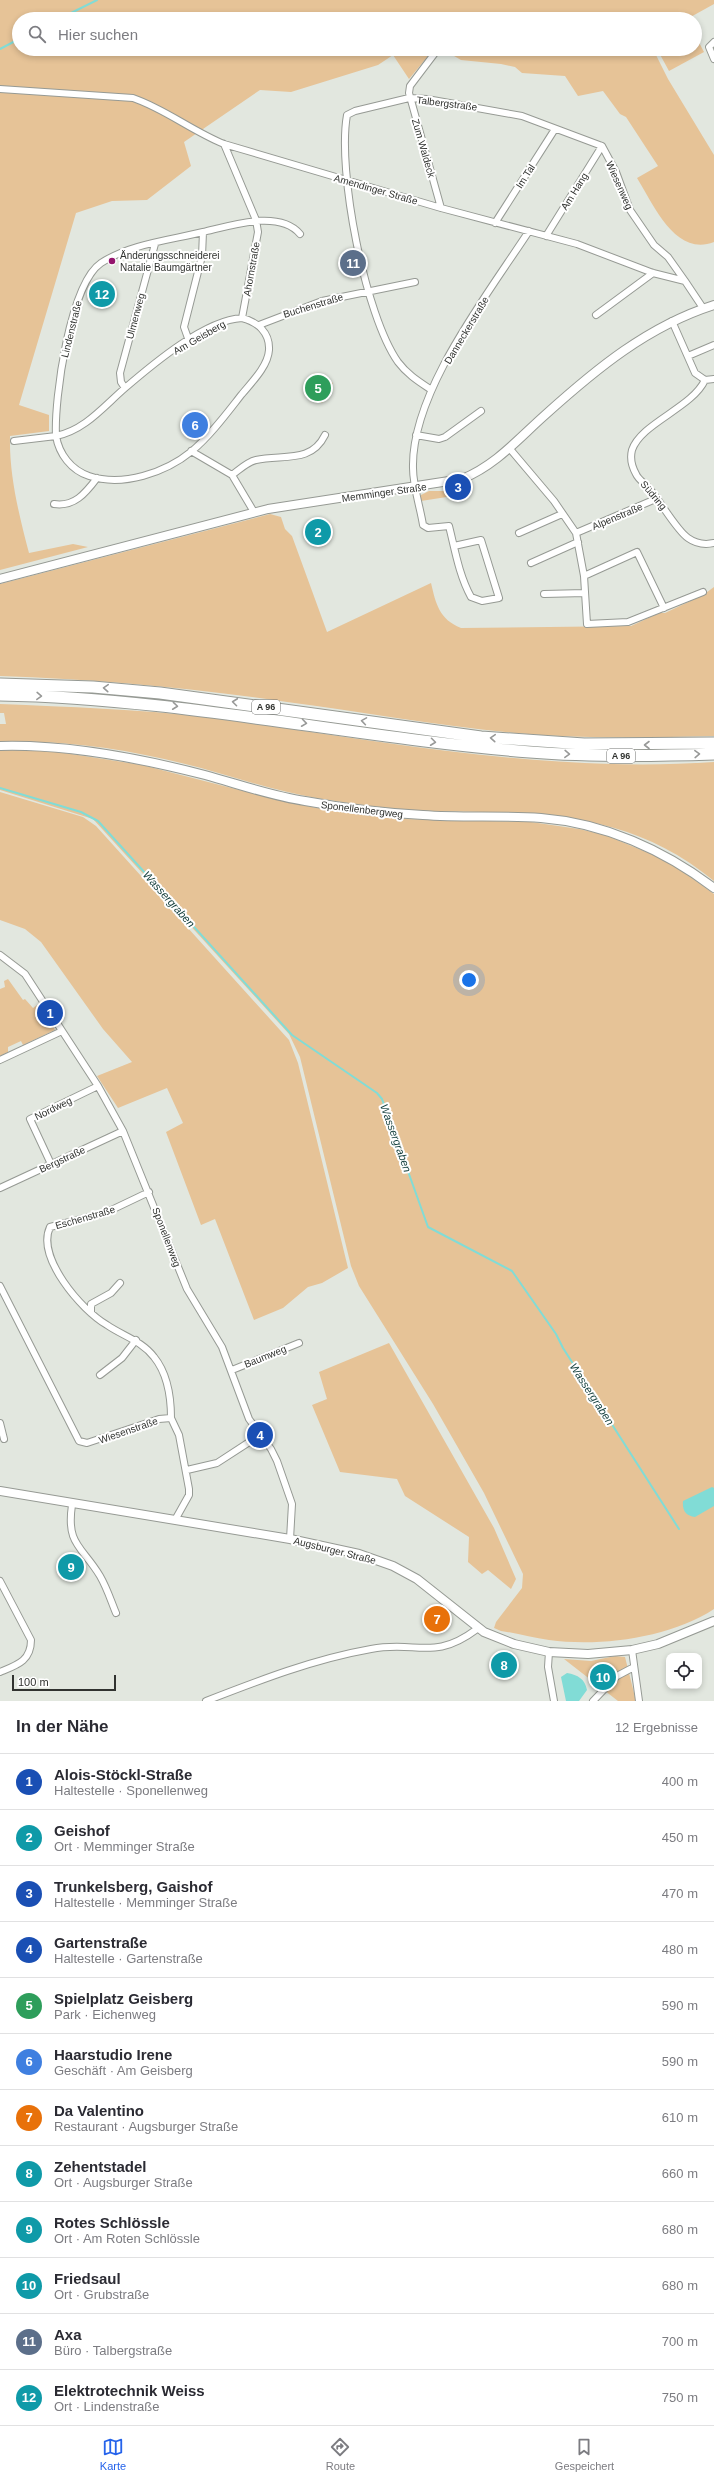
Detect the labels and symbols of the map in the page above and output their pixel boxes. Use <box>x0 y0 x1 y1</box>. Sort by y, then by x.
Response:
street label: Talbergstraße <box>416 94 478 113</box>
street label: Zum Waldeck <box>410 117 437 180</box>
street label: Wiesenweg <box>604 159 635 211</box>
street label: Im Tal <box>514 162 537 190</box>
street label: Am Hang <box>559 171 590 212</box>
street label: Amendinger Straße <box>333 172 419 207</box>
street label: Ahornstraße <box>241 241 262 297</box>
pin: 11 <box>340 248 366 278</box>
place label: Änderungsschneiderei Natalie Baumgärtner <box>120 250 220 273</box>
marker: Änderungsschneiderei Natalie Baumgärtner <box>107 256 117 266</box>
pin: 12 <box>89 279 115 309</box>
street label: Buchenstraße <box>282 291 345 320</box>
street label: Ulmenweg <box>124 292 147 340</box>
street label: Danneckerstraße <box>442 294 491 366</box>
street label: Lindenstraße <box>59 299 84 359</box>
street label: Am Geisberg <box>171 318 227 357</box>
pin: 5 <box>305 373 331 403</box>
pin: 6 <box>182 410 208 440</box>
pin: 3 <box>445 472 471 502</box>
street label: Südring <box>638 479 669 512</box>
street label: Memminger Straße <box>341 481 428 504</box>
street label: Alpenstraße <box>590 501 645 532</box>
pin: 2 <box>305 517 331 547</box>
one-way arrow <box>103 684 109 693</box>
one-way arrow <box>36 692 42 700</box>
one-way arrow <box>232 698 238 707</box>
road number: A 96 <box>252 700 280 714</box>
one-way arrow <box>172 701 178 710</box>
one-way arrow <box>361 717 367 726</box>
one-way arrow <box>301 718 307 727</box>
one-way arrow <box>490 733 496 742</box>
one-way arrow <box>430 737 436 746</box>
one-way arrow <box>644 741 650 749</box>
road number: A 96 <box>607 749 635 763</box>
one-way arrow <box>564 750 570 759</box>
one-way arrow <box>694 750 700 759</box>
street label: Sponellenbergweg <box>320 799 404 820</box>
water label: Wassergraben <box>141 868 197 930</box>
your location <box>459 970 479 990</box>
pin: 1 <box>37 998 63 1028</box>
street label: Nordweg <box>33 1095 74 1122</box>
water label: Wassergraben <box>378 1102 414 1174</box>
street label: Bergstraße <box>37 1144 87 1175</box>
street label: Eschenstraße <box>54 1204 117 1231</box>
street label: Sponellenweg <box>150 1206 183 1268</box>
street label: Baumweg <box>243 1343 288 1370</box>
water label: Wassergraben <box>568 1361 616 1427</box>
street label: Wiesenstraße <box>97 1415 160 1446</box>
pin: 4 <box>247 1420 273 1450</box>
street label: Augsburger Straße <box>293 1535 378 1566</box>
pin: 9 <box>58 1552 84 1582</box>
pin: 7 <box>424 1604 450 1634</box>
pin: 8 <box>491 1650 517 1680</box>
pin: 10 <box>590 1662 616 1692</box>
scale bar <box>12 1673 116 1692</box>

